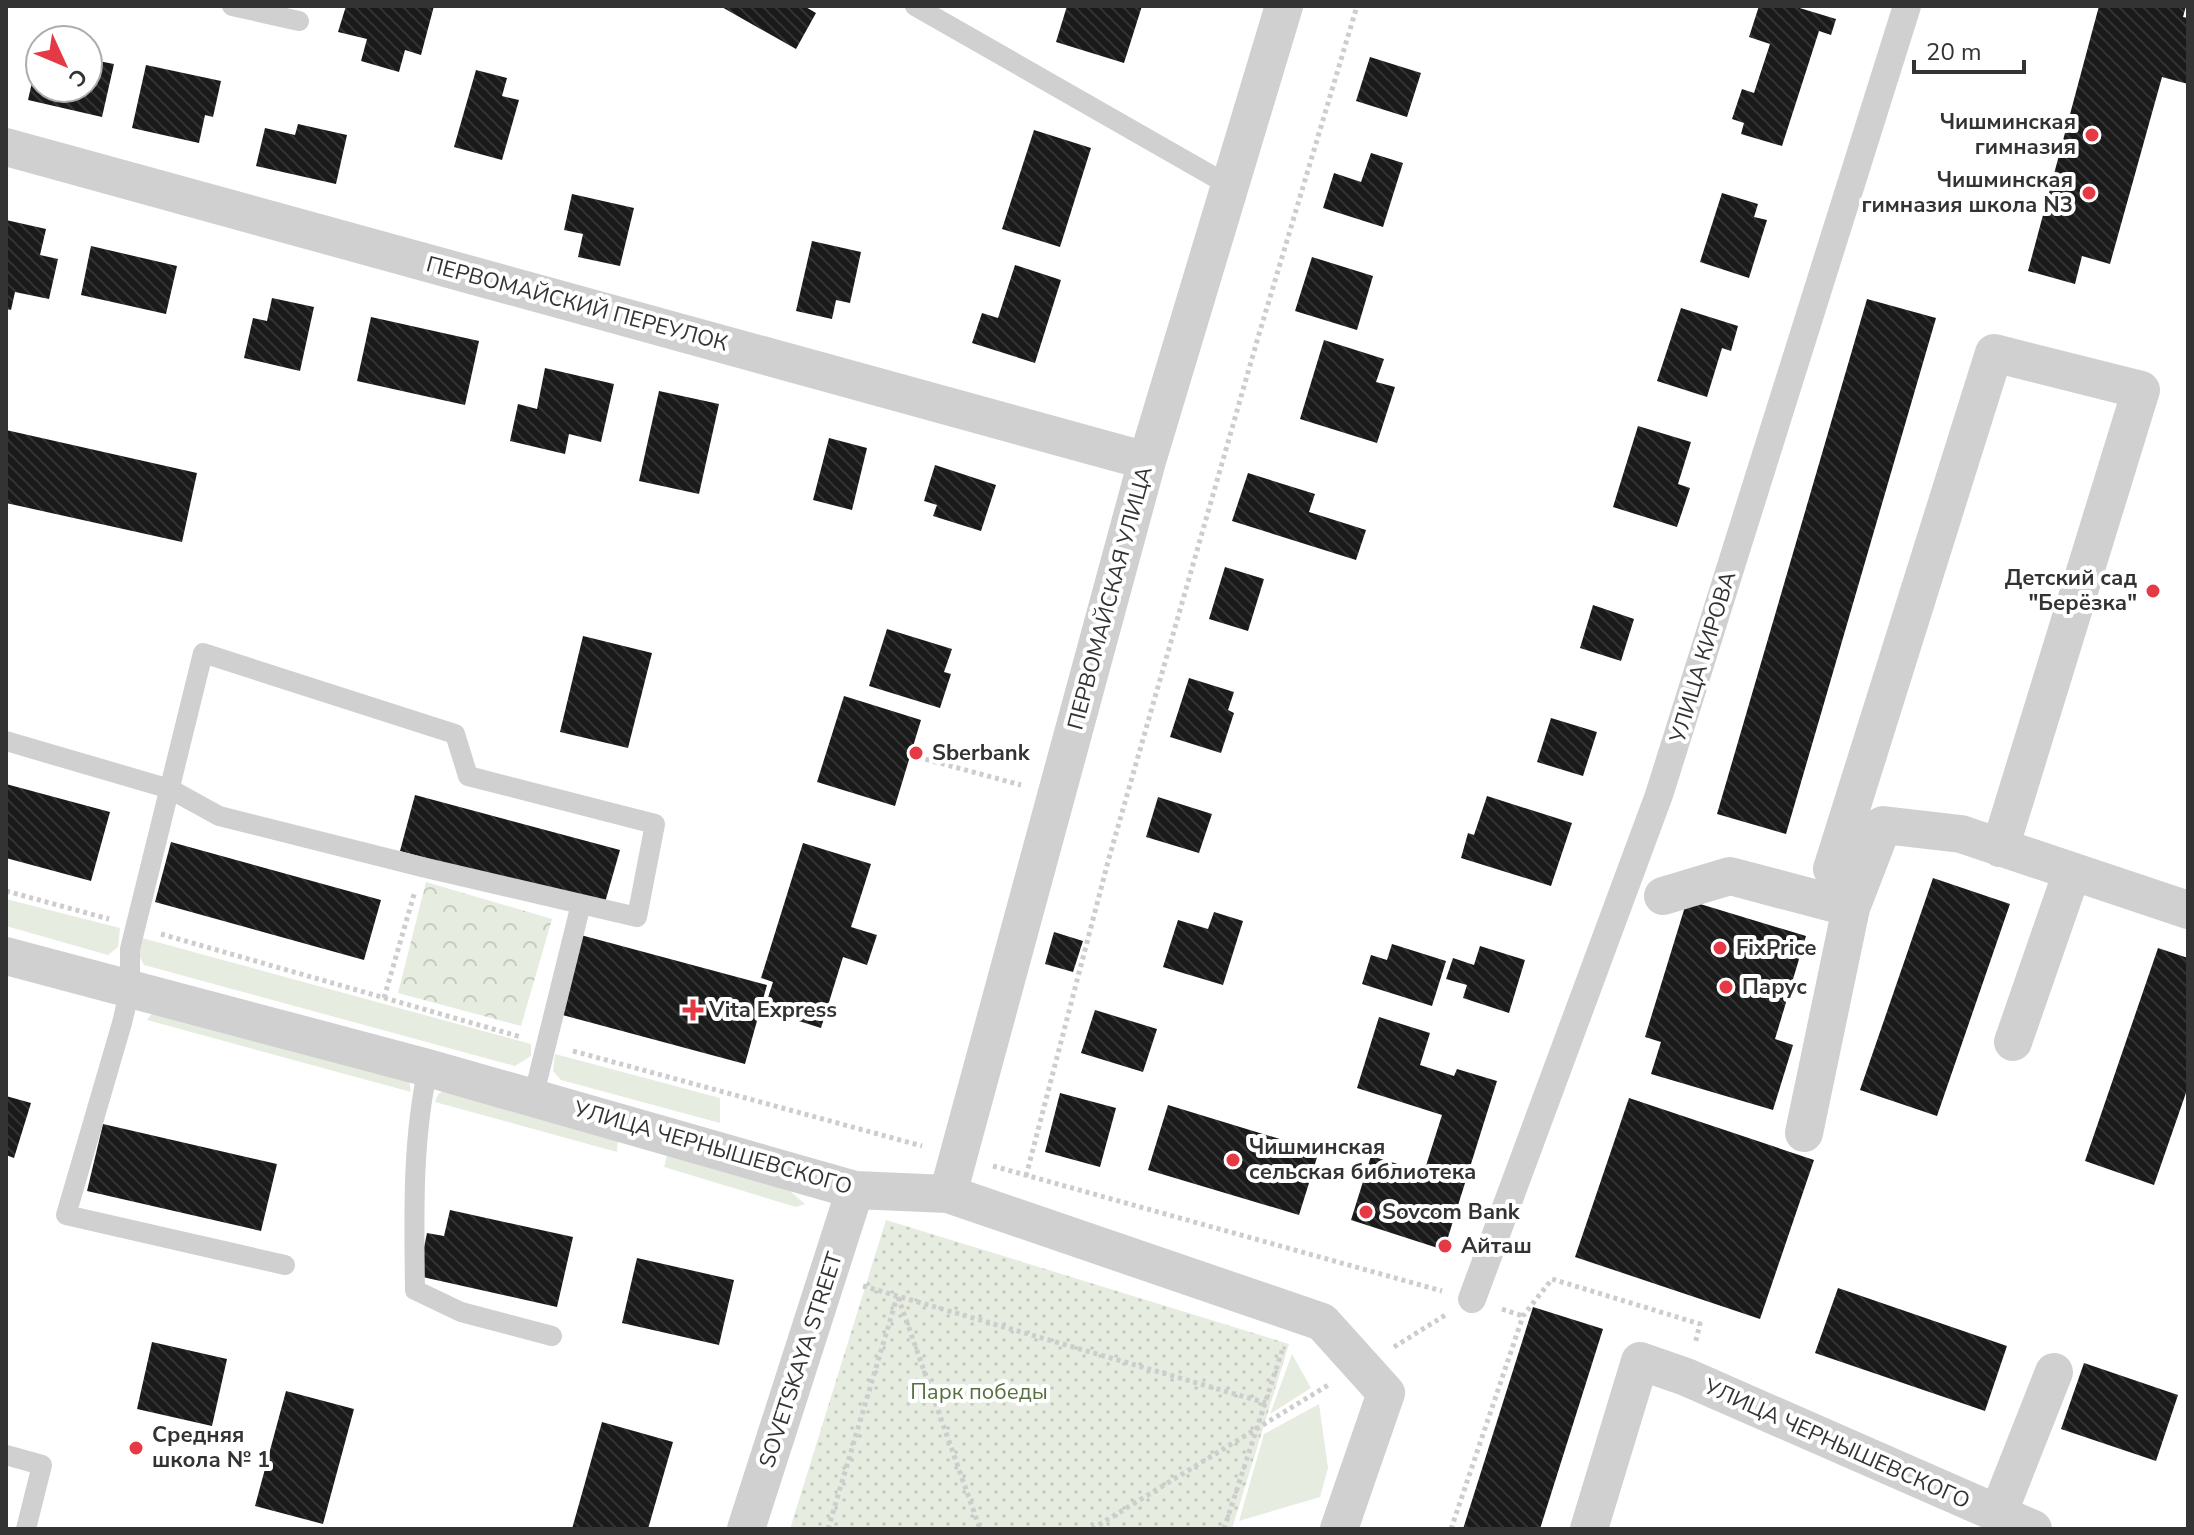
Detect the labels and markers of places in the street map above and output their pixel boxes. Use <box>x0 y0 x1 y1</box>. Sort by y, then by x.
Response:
place label: Чишминская гимназия <box>1940 107 2076 162</box>
marker: Чишминская гимназия <box>2083 126 2101 144</box>
place label: Чишминская гимназия школа N3 <box>1861 165 2073 220</box>
marker: Чишминская гимназия школа N3 <box>2080 184 2098 202</box>
place label: Детский сад "Берёзка" <box>2005 563 2137 618</box>
marker: Детский сад "Берёзка" <box>2144 582 2162 600</box>
place label: Sberbank <box>932 738 1031 768</box>
marker: Sberbank <box>907 744 925 762</box>
place label: FixPrice <box>1736 933 1817 963</box>
marker: FixPrice <box>1711 939 1729 957</box>
place label: Парус <box>1742 972 1807 1002</box>
marker: Парус <box>1717 978 1735 996</box>
place label: Vita Express <box>708 995 837 1025</box>
marker: Vita Express <box>684 1001 702 1019</box>
place label: Чишминская сельская библиотека <box>1249 1132 1476 1187</box>
marker: Чишминская сельская библиотека <box>1224 1151 1242 1169</box>
place label: Sovcom Bank <box>1382 1197 1521 1227</box>
marker: Sovcom Bank <box>1357 1203 1375 1221</box>
place label: Айташ <box>1461 1231 1532 1261</box>
marker: Айташ <box>1436 1237 1454 1255</box>
place label: Средняя школа № 1 <box>152 1420 270 1475</box>
marker: Средняя школа № 1 <box>127 1439 145 1457</box>

